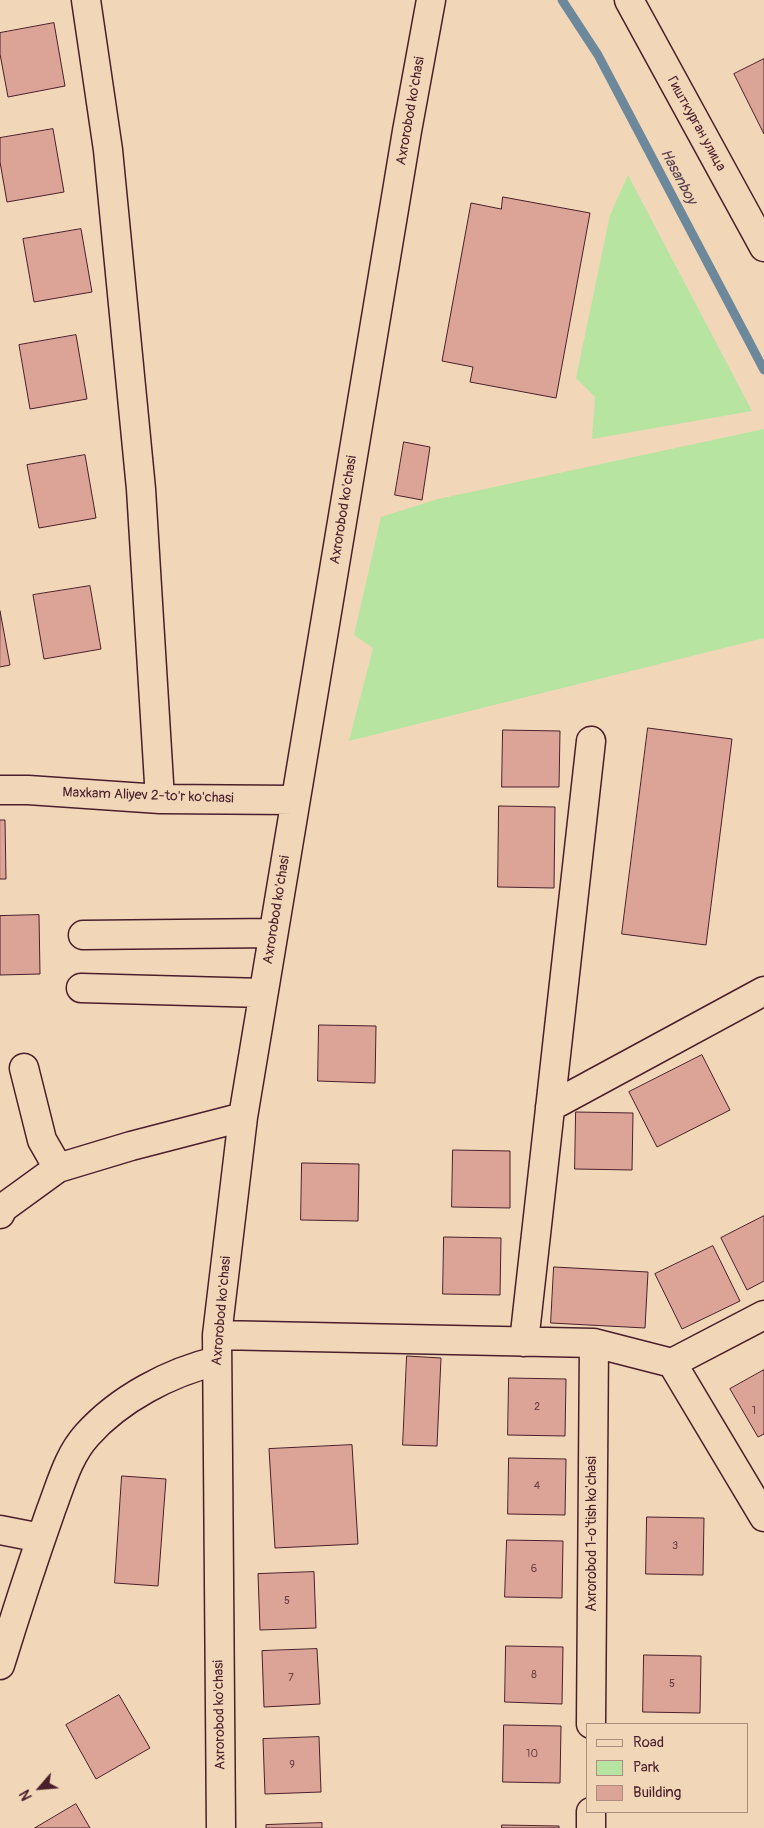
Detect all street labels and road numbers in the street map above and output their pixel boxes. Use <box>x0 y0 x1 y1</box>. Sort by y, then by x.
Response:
street label: Axrorobod ko'chasi <box>393 55 429 167</box>
street label: Гишткурган улица <box>663 74 729 174</box>
street label: Axrorobod ko'chasi <box>327 454 361 566</box>
street label: Maxkam Aliyev 2-to'r ko'chasi <box>62 785 234 807</box>
street label: Axrorobod ko'chasi <box>260 854 294 966</box>
street label: Axrorobod ko'chasi <box>209 1256 235 1366</box>
street label: Axrorobod 1-o'tish ko'chasi <box>584 1456 600 1612</box>
street label: Axrorobod ko'chasi <box>211 1660 229 1770</box>

